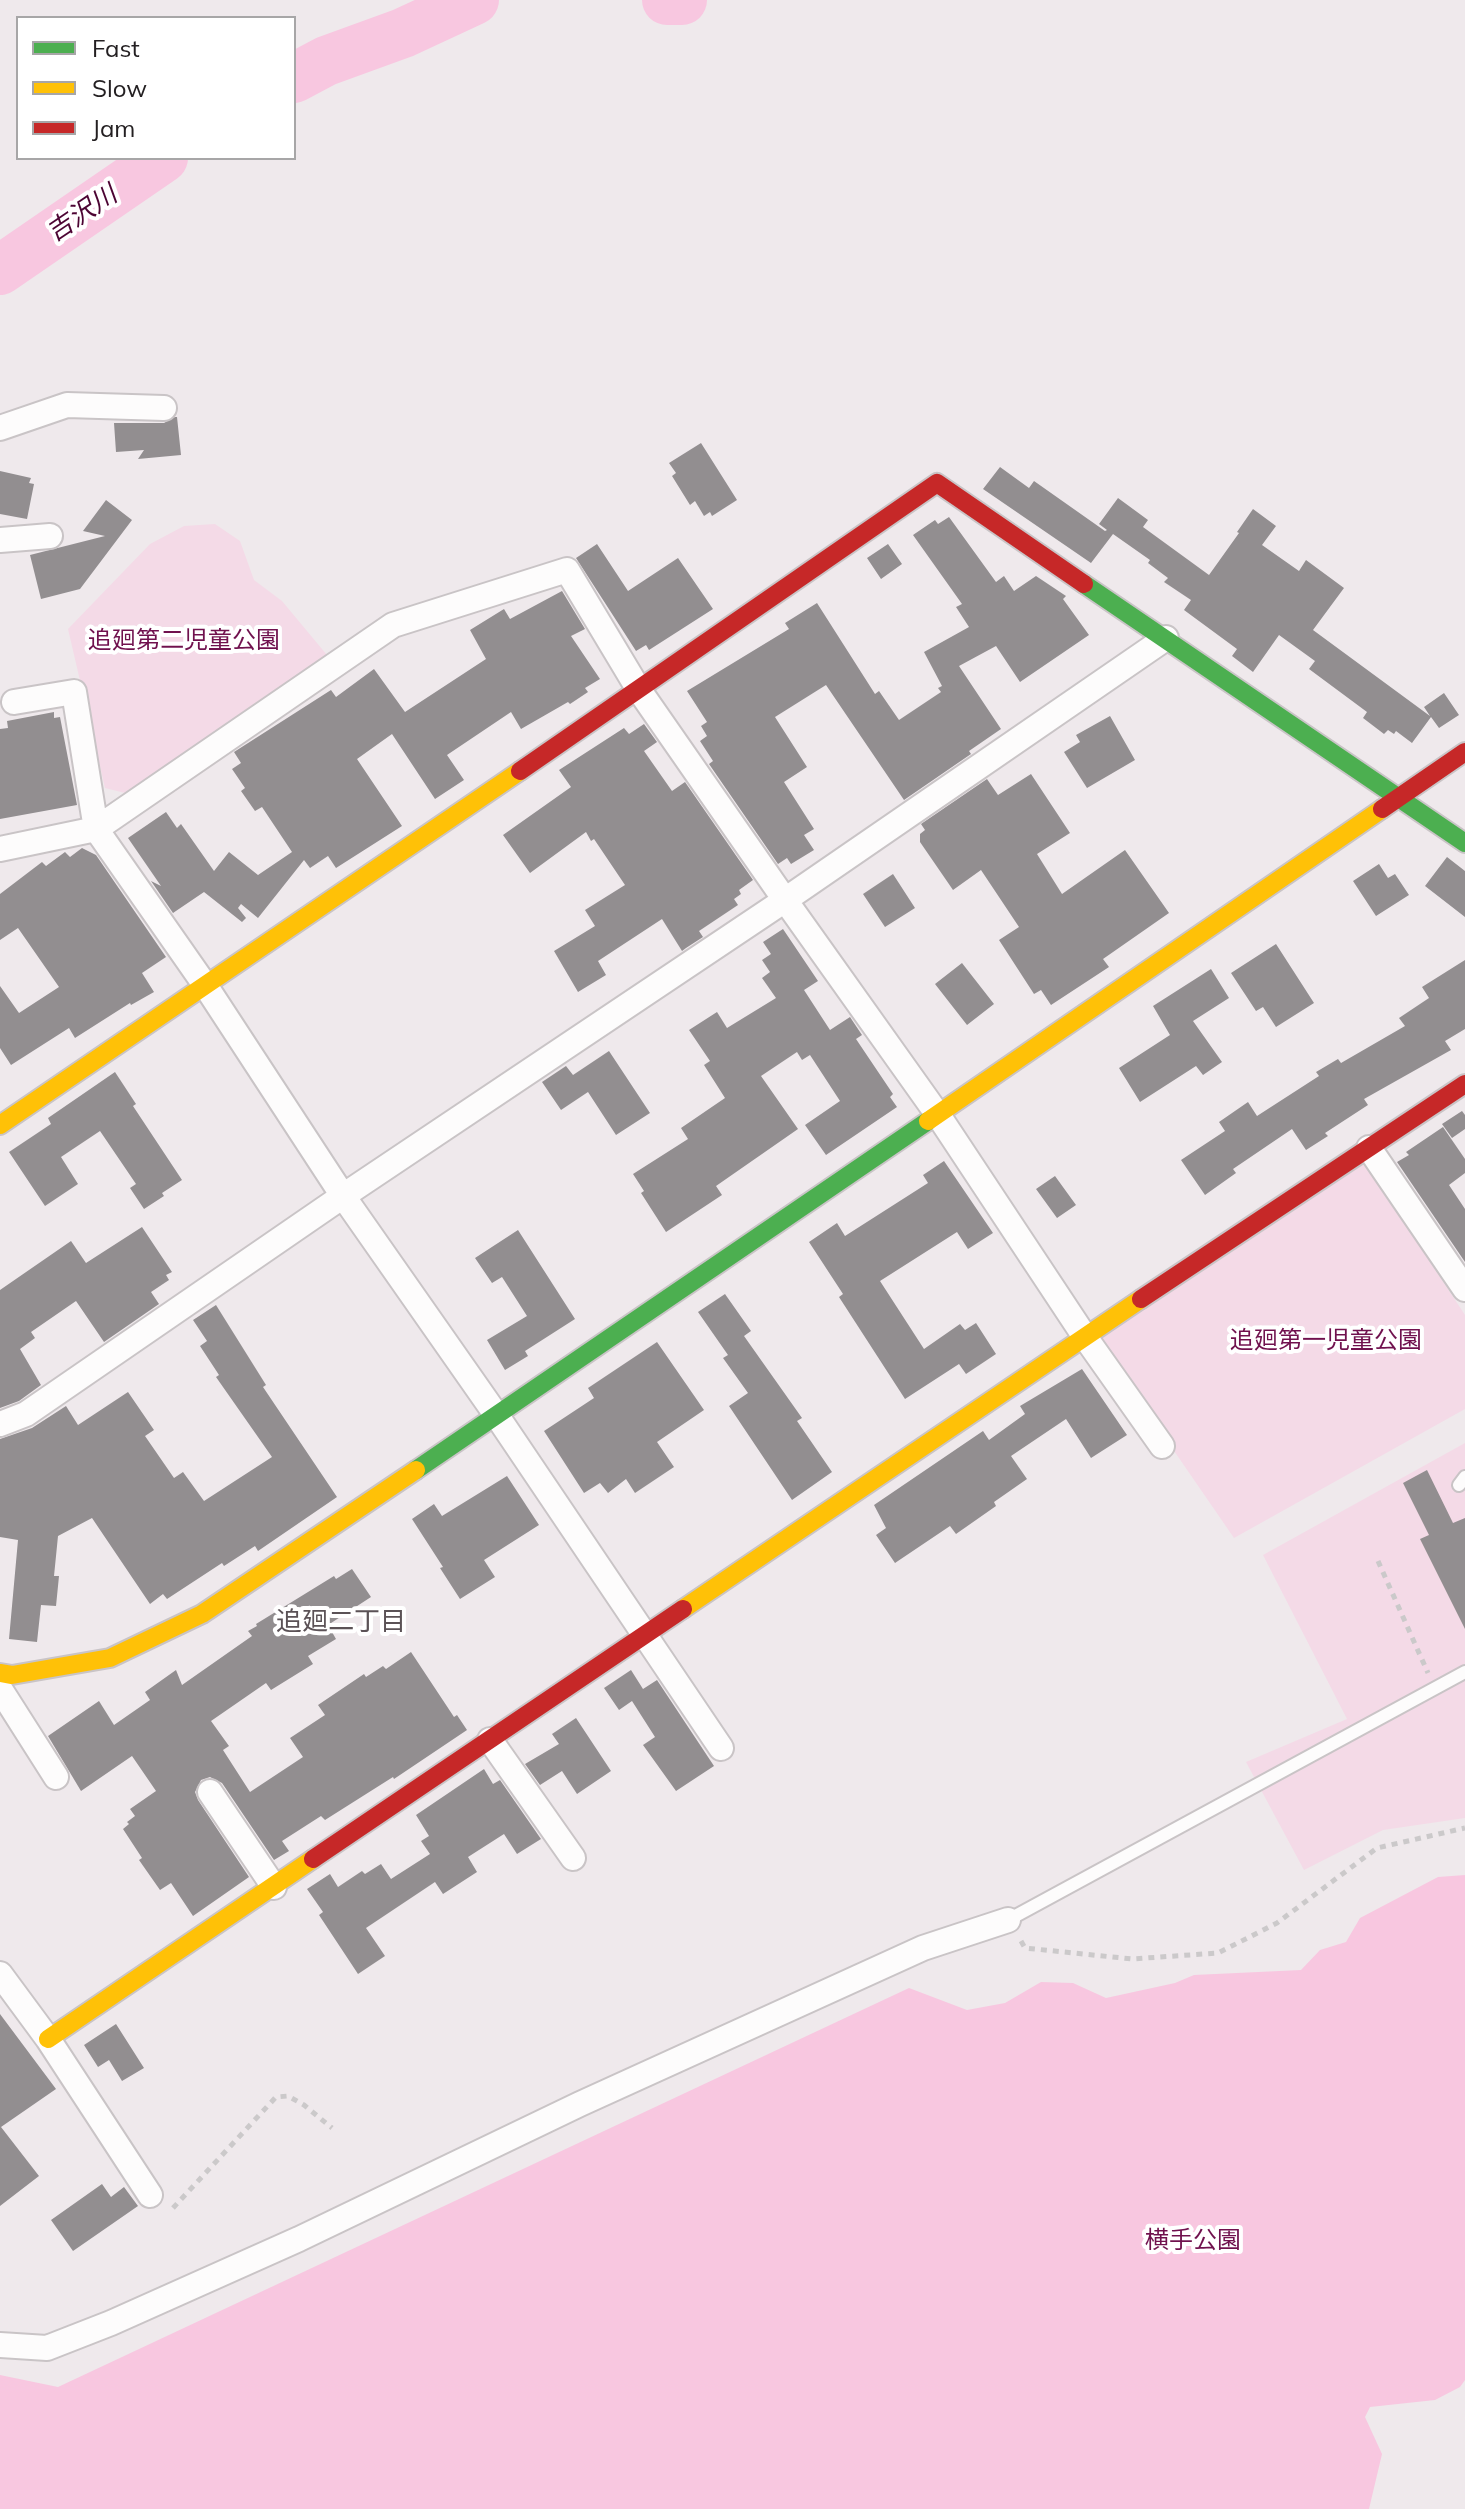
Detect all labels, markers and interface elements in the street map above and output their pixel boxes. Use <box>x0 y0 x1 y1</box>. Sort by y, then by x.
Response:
legend <box>16 16 296 160</box>
text: Fast <box>92 33 140 63</box>
text: Slow <box>92 73 147 103</box>
text: Jam <box>92 113 135 143</box>
water label: 吉沢川 <box>41 179 123 249</box>
park label: 追廻第二児童公園 <box>88 627 280 655</box>
park label: 追廻第一児童公園 <box>1230 1327 1422 1355</box>
district label: 追廻二丁目 <box>276 1606 406 1638</box>
park label: 横手公園 <box>1145 2227 1241 2255</box>

